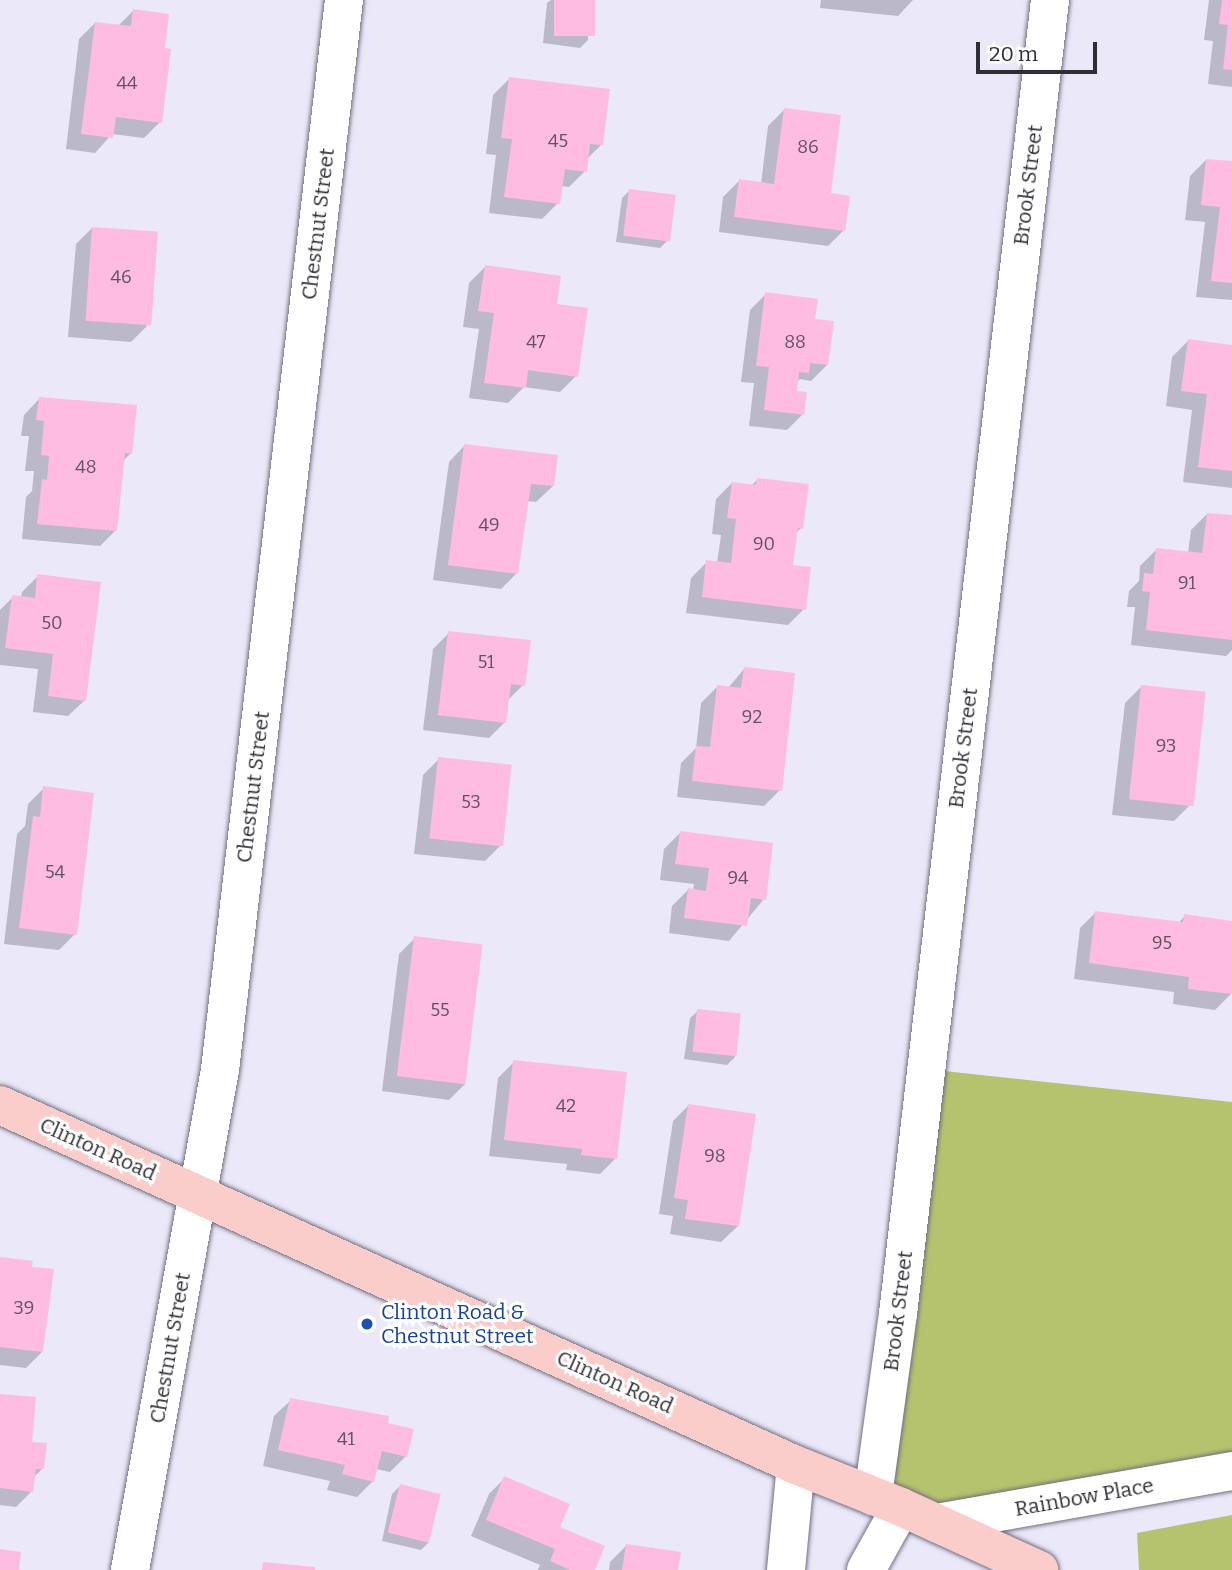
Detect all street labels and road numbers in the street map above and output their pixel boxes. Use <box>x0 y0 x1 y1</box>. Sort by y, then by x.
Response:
street label: Brook Street <box>1008 123 1048 247</box>
street label: Chestnut Street <box>296 147 340 301</box>
street label: Brook Street <box>943 686 983 810</box>
street label: Chestnut Street <box>231 710 275 864</box>
street label: Clinton Road <box>36 1112 160 1186</box>
street label: Brook Street <box>878 1249 918 1373</box>
street label: Chestnut Street <box>144 1271 196 1425</box>
street label: Clinton Road <box>553 1345 677 1419</box>
street label: Rainbow Place <box>1013 1472 1155 1522</box>

